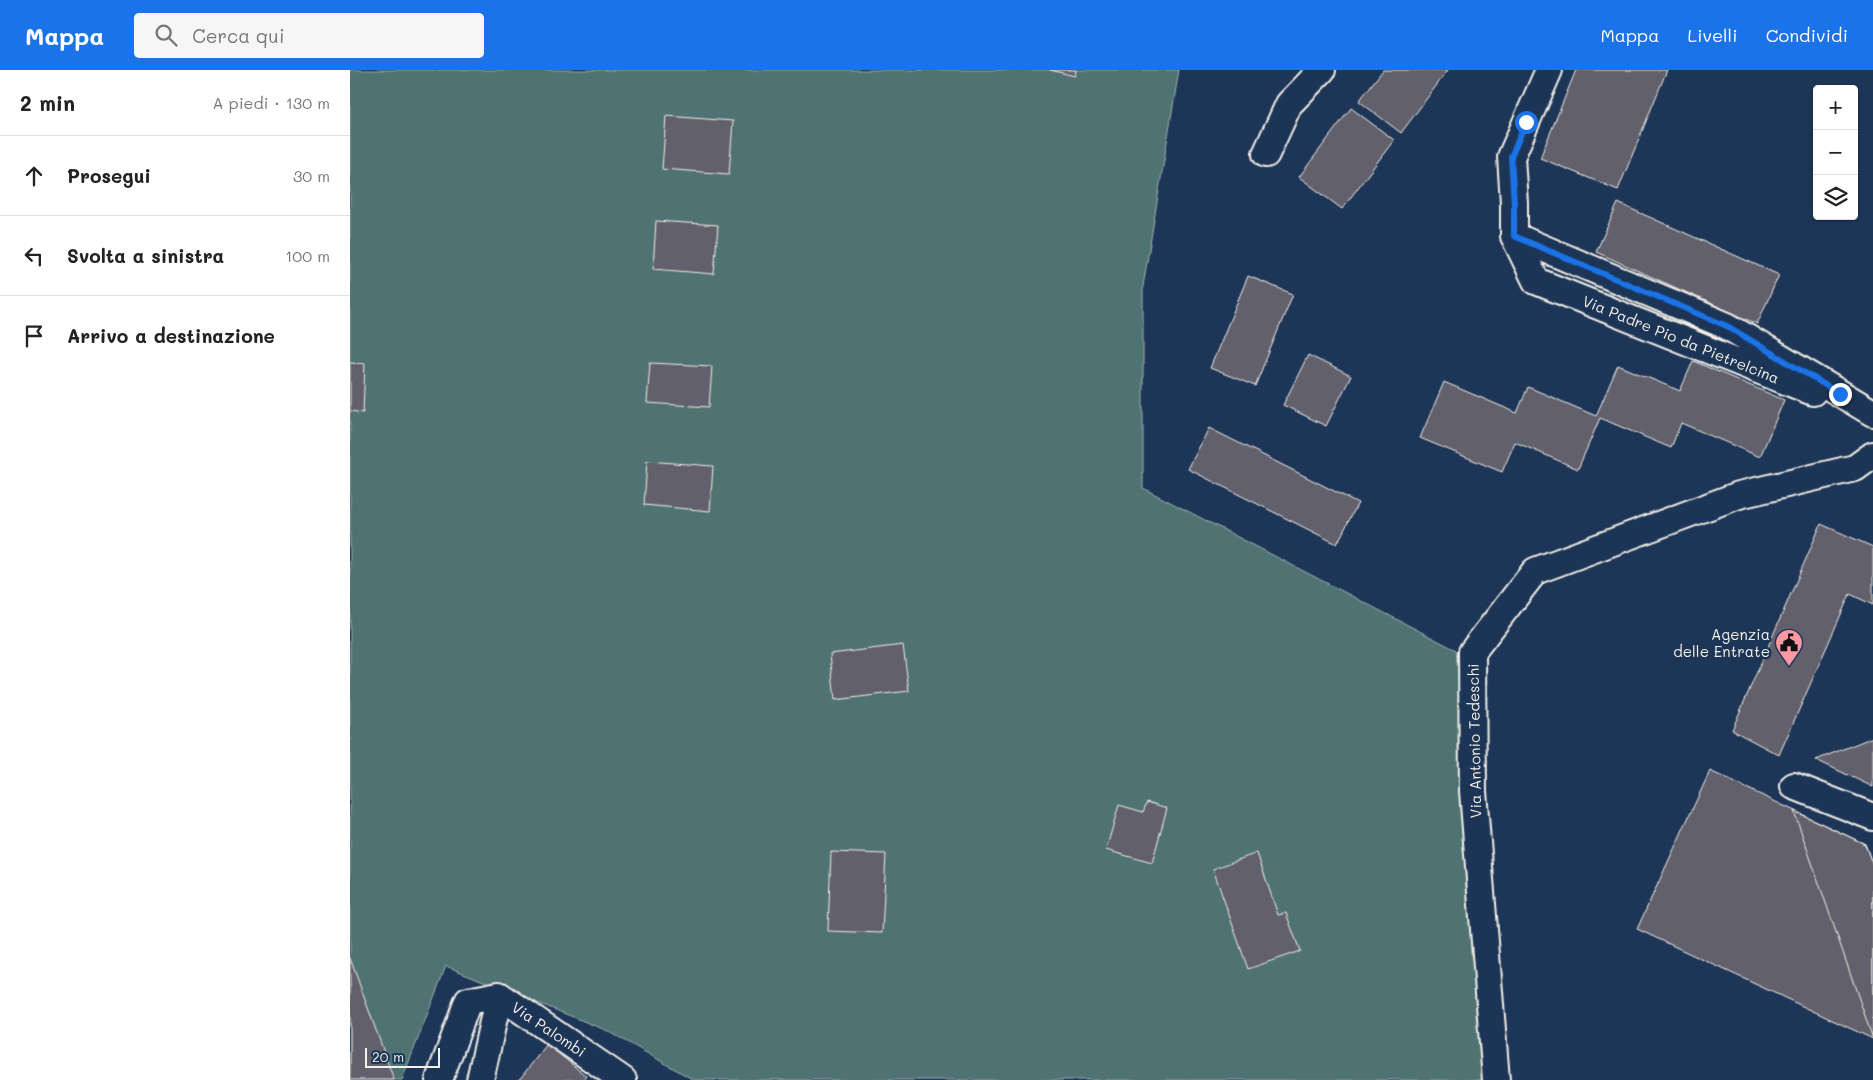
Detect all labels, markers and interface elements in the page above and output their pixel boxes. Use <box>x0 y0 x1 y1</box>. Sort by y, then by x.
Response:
search box <box>134 13 484 58</box>
text: Mappa <box>25 20 104 51</box>
icon: search <box>152 21 180 49</box>
text: Cerca qui <box>192 23 284 48</box>
text: Mappa <box>1600 23 1659 47</box>
text: Livelli <box>1687 23 1738 47</box>
text: Condividi <box>1766 23 1848 47</box>
map controls <box>1813 85 1858 220</box>
button: + <box>1813 85 1858 130</box>
text: 2 min <box>20 89 75 116</box>
text: A piedi · 130 m <box>213 92 330 113</box>
route start <box>1515 111 1538 134</box>
button: − <box>1813 130 1858 175</box>
icon: ahead <box>20 162 48 190</box>
text: Prosegui <box>67 163 151 188</box>
text: 30 m <box>293 165 330 186</box>
button: layers <box>1813 175 1858 220</box>
icon: left <box>20 242 48 270</box>
text: Svolta a sinistra <box>67 243 224 268</box>
text: 100 m <box>285 245 330 266</box>
street label: Via Padre Pio da Pietrelcina <box>1580 290 1782 388</box>
icon: arrive <box>20 322 48 350</box>
text: Arrivo a destinazione <box>67 323 275 348</box>
route end <box>1829 383 1852 406</box>
place label: Agenzia delle Entrate <box>1673 624 1770 661</box>
public building icon: Agenzia delle Entrate <box>1774 628 1804 667</box>
street label: Via Antonio Tedeschi <box>1463 663 1485 819</box>
street label: Via Palombi <box>508 997 590 1061</box>
scale bar <box>365 1045 440 1068</box>
text: 20 m <box>372 1047 404 1066</box>

